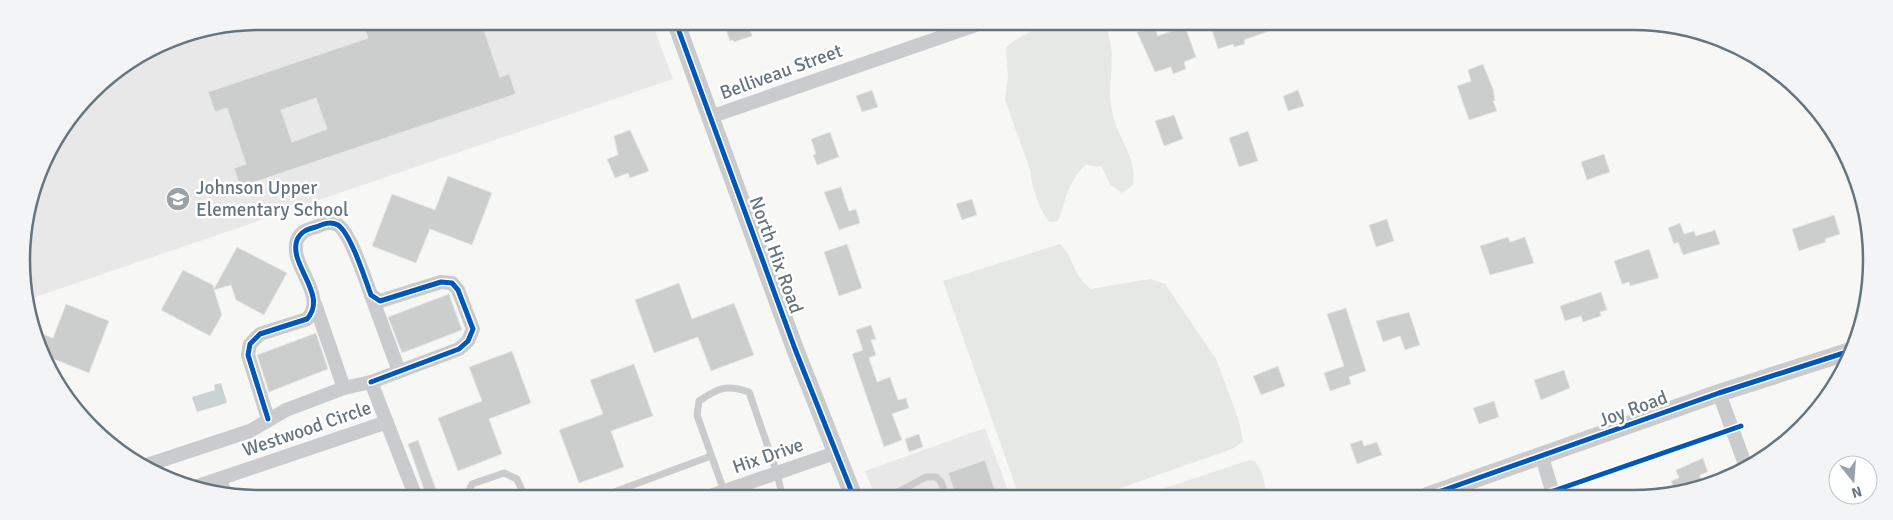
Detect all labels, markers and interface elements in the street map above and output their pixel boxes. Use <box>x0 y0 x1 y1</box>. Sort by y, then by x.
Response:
street label: Belliveau Street <box>717 39 846 105</box>
place label: Johnson Upper Elementary School <box>196 176 349 222</box>
school or university icon: Johnson Upper Elementary School <box>165 186 191 212</box>
street label: North Hix Road <box>744 193 808 317</box>
street label: Joy Road <box>1595 385 1671 433</box>
street label: Westwood Circle <box>239 396 375 462</box>
street label: Hix Drive <box>729 433 807 479</box>
north arrow <box>1828 455 1878 505</box>
text: N <box>1850 482 1864 502</box>

